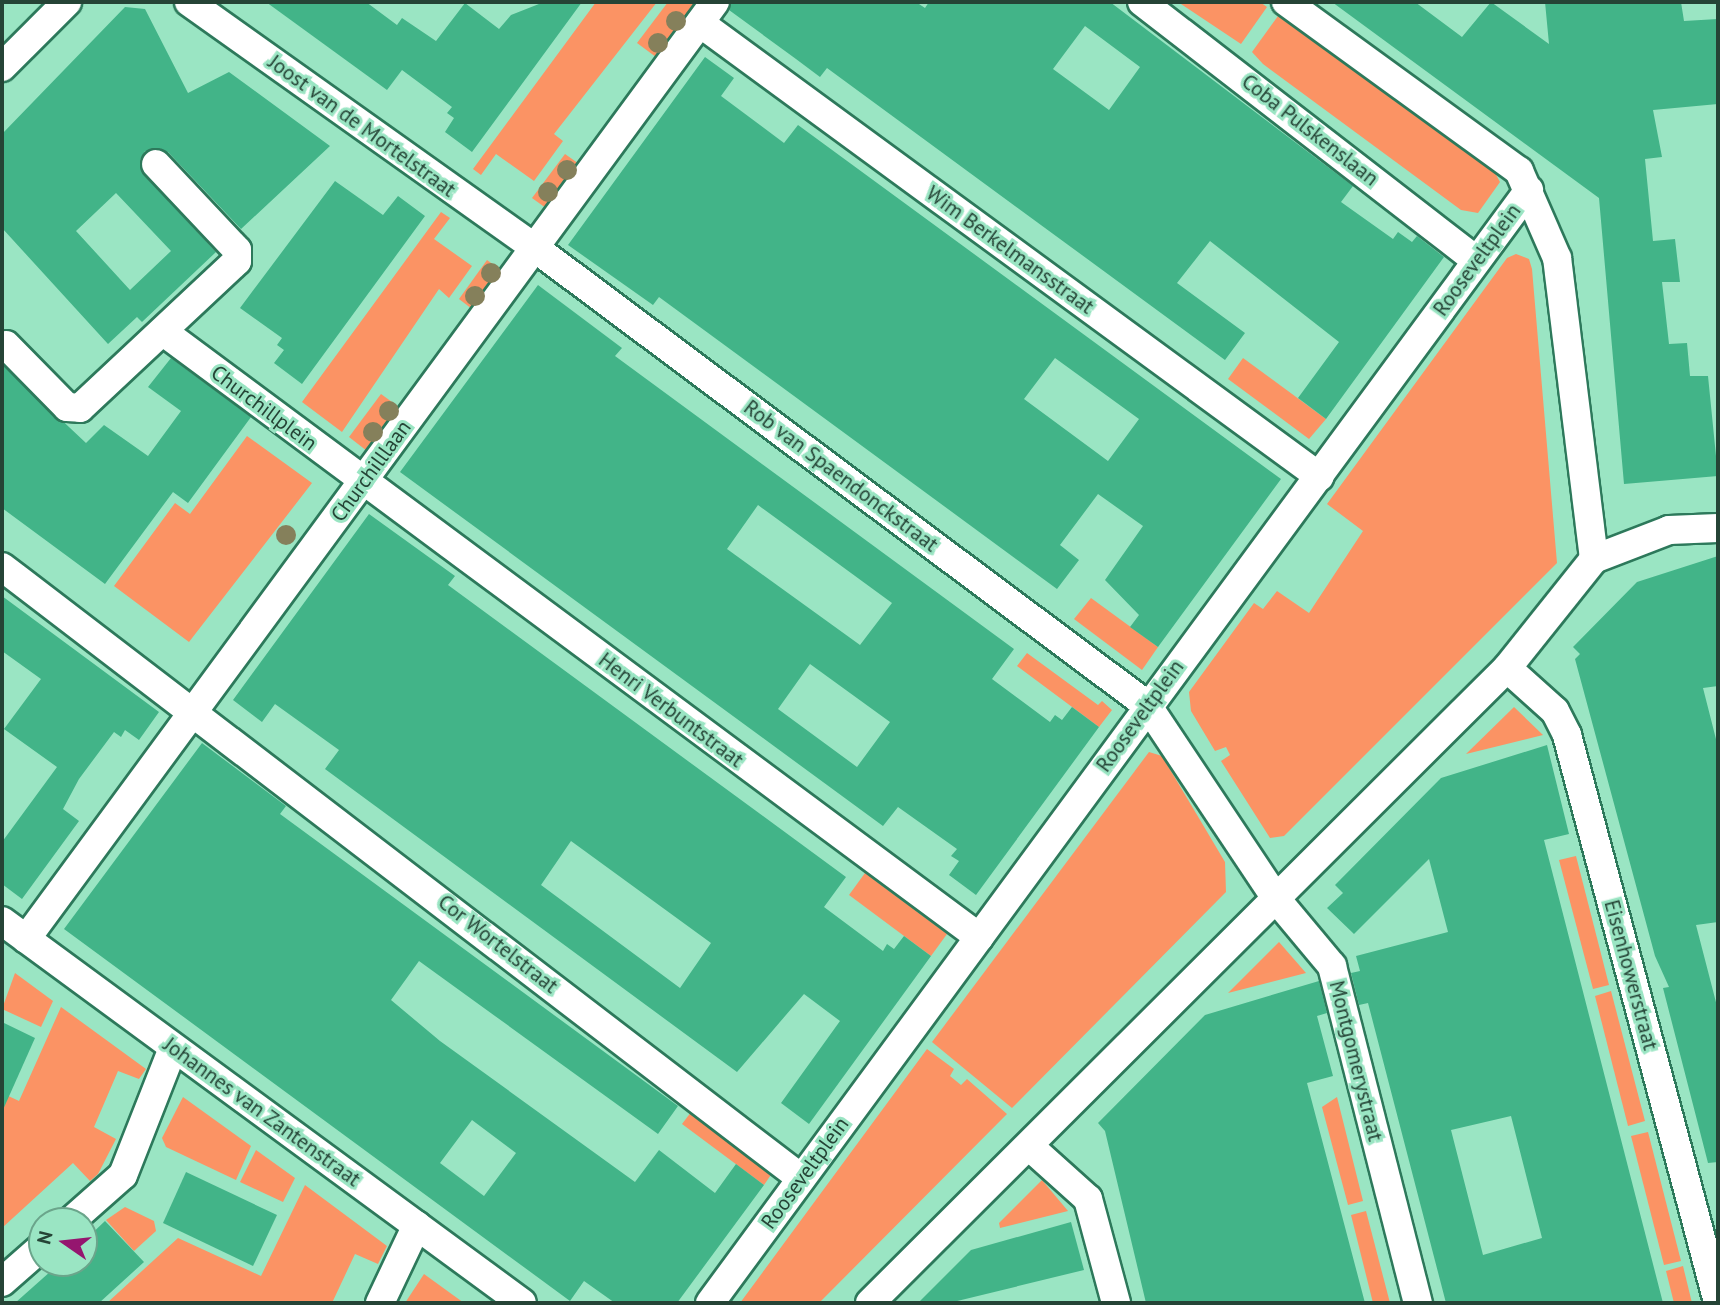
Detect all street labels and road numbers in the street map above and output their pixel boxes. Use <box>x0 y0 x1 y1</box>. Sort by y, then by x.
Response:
street label: Joost van de Mortelstraat <box>263 49 461 203</box>
street label: Coba Pulskenslaan <box>1237 69 1383 191</box>
street label: Wim Berkelmansstraat <box>921 181 1099 319</box>
street label: Rooseveltplein <box>1428 199 1526 321</box>
street label: Churchillplein <box>206 360 322 456</box>
street label: Rob van Spaendonckstraat <box>739 395 943 557</box>
street label: Churchilllaan <box>326 415 416 527</box>
street label: Henri Verbuntstraat <box>593 647 749 773</box>
street label: Rooseveltplein <box>1091 655 1189 777</box>
street label: Cor Wortelstraat <box>433 889 563 999</box>
street label: Eisenhowerstraat <box>1599 897 1663 1053</box>
street label: Montgomerystraat <box>1324 978 1388 1144</box>
street label: Johannes van Zantenstraat <box>158 1032 366 1192</box>
street label: Rooseveltplein <box>756 1112 854 1234</box>

